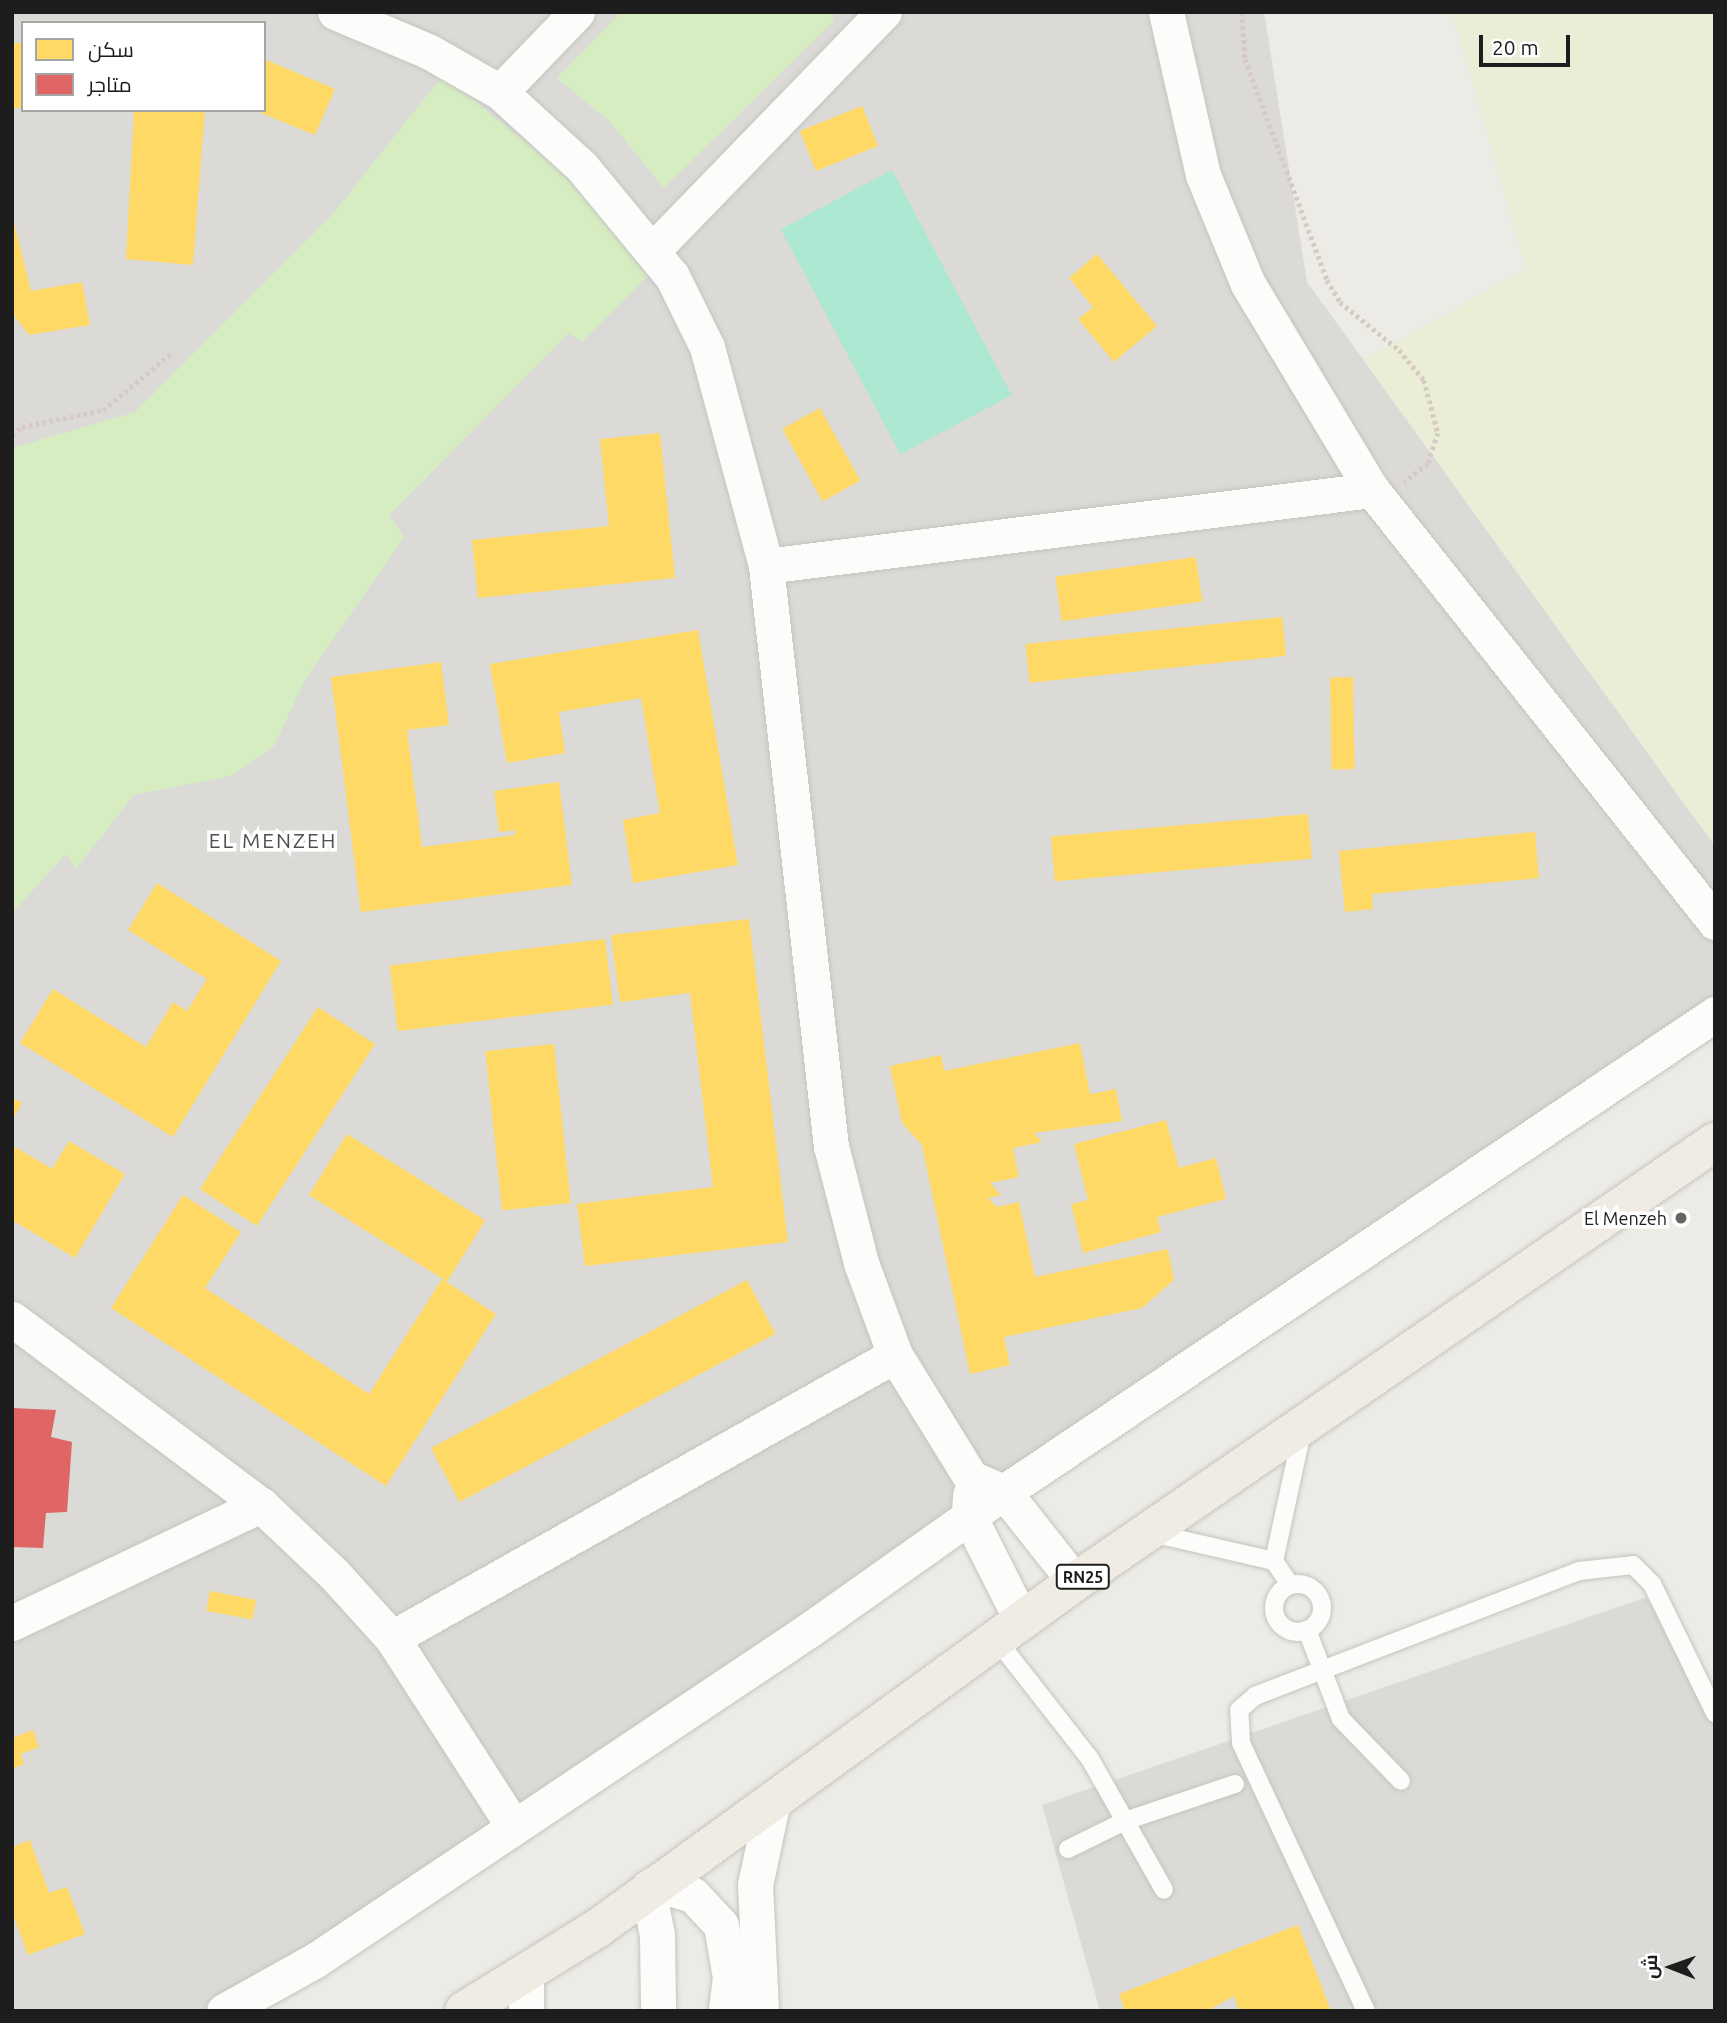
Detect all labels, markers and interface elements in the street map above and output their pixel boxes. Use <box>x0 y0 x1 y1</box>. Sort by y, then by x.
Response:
legend <box>21 21 266 112</box>
scale bar <box>1482 21 1573 65</box>
text: 20 m <box>1492 35 1539 59</box>
text: سكن <box>88 37 134 61</box>
text: متاجر <box>88 72 132 96</box>
district label: EL MENZEH <box>210 827 336 853</box>
place label: El Menzeh <box>1584 1207 1667 1229</box>
marker: El Menzeh <box>1673 1210 1689 1226</box>
road number: RN25 <box>1055 1564 1111 1590</box>
north arrow <box>1636 1932 1706 2002</box>
text: ش <box>1639 1954 1661 1979</box>

